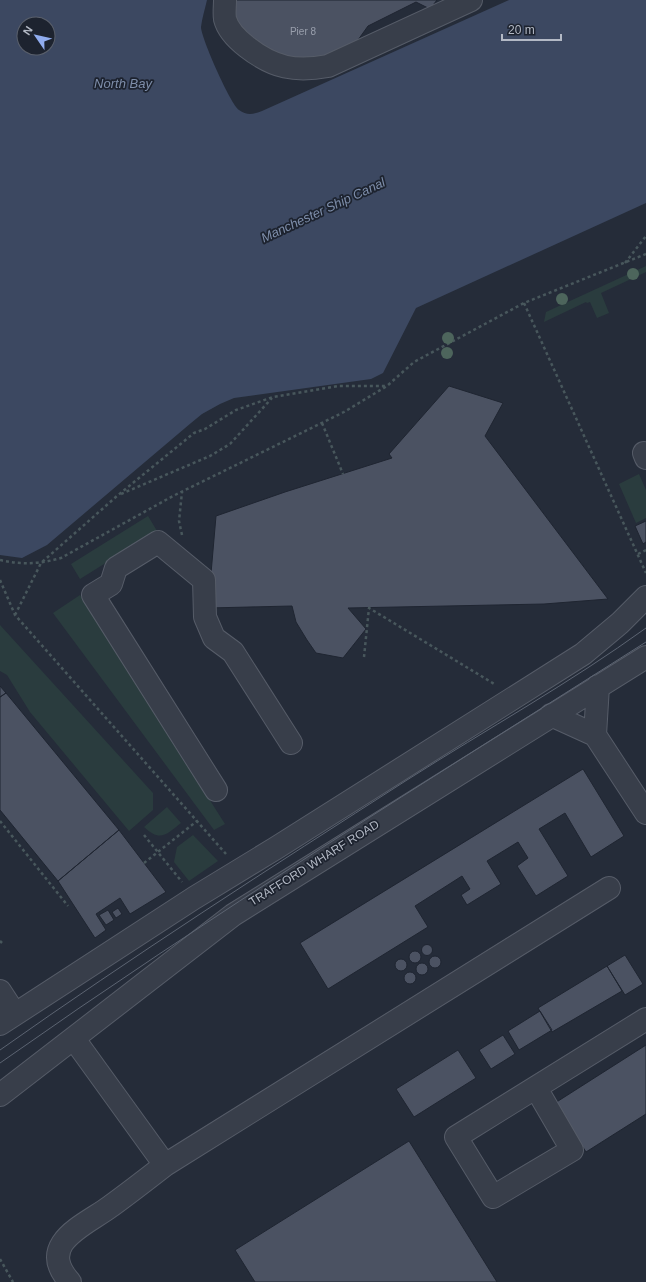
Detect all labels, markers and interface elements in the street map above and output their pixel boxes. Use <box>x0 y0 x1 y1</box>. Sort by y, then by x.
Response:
north arrow <box>16 16 56 56</box>
scale bar <box>502 16 561 42</box>
text: 20 m <box>508 23 535 37</box>
text: N <box>21 24 35 37</box>
house number: Pier 8 <box>290 26 316 37</box>
water label: North Bay <box>94 76 153 91</box>
water label: Manchester Ship Canal <box>259 174 388 245</box>
street label: TRAFFORD WHARF ROAD <box>246 817 382 909</box>

